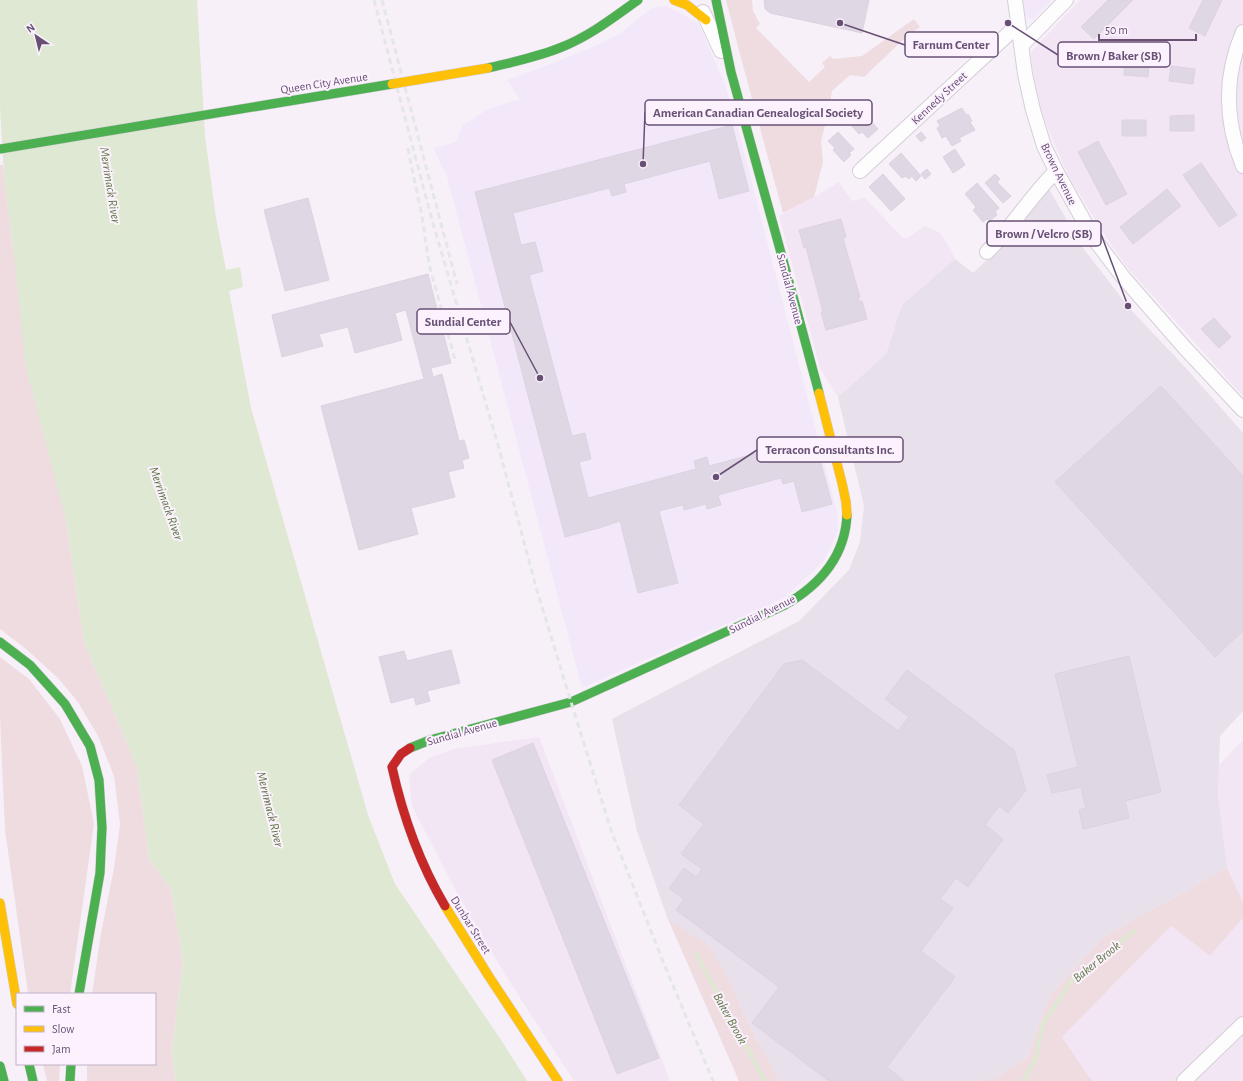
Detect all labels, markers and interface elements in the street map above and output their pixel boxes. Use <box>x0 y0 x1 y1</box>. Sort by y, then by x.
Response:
north arrow <box>16 16 56 56</box>
scale bar <box>1099 16 1196 42</box>
text: N <box>24 22 37 35</box>
text: 50 m <box>1105 24 1128 36</box>
callout: Farnum Center <box>905 32 998 57</box>
text: Farnum Center <box>913 39 990 52</box>
callout: Brown / Baker (SB) <box>1058 42 1170 67</box>
text: Brown / Baker (SB) <box>1066 50 1162 63</box>
street label: Kennedy Street <box>909 69 970 127</box>
street label: Queen City Avenue <box>280 70 369 97</box>
callout: American Canadian Genealogical Society <box>645 100 872 125</box>
text: American Canadian Genealogical Society <box>653 107 863 120</box>
street label: Brown Avenue <box>1039 141 1079 207</box>
water label: Merrimack River <box>97 146 122 225</box>
callout: Brown / Velcro (SB) <box>987 221 1101 246</box>
text: Brown / Velcro (SB) <box>995 228 1093 241</box>
street label: Sundial Avenue <box>775 252 805 326</box>
callout: Sundial Center <box>417 309 510 334</box>
text: Sundial Center <box>425 316 502 329</box>
callout: Terracon Consultants Inc. <box>757 437 903 462</box>
text: Terracon Consultants Inc. <box>765 444 895 457</box>
water label: Merrimack River <box>146 465 185 543</box>
street label: Sundial Avenue <box>727 592 797 636</box>
street label: Sundial Avenue <box>426 716 498 748</box>
water label: Merrimack River <box>254 770 285 849</box>
street label: Dunbar Street <box>449 894 494 956</box>
water label: Baker Brook <box>1071 939 1123 985</box>
water label: Baker Brook <box>710 991 749 1047</box>
legend <box>16 993 156 1065</box>
text: Fast <box>52 1003 71 1015</box>
text: Slow <box>52 1023 74 1035</box>
text: Jam <box>52 1043 71 1055</box>

